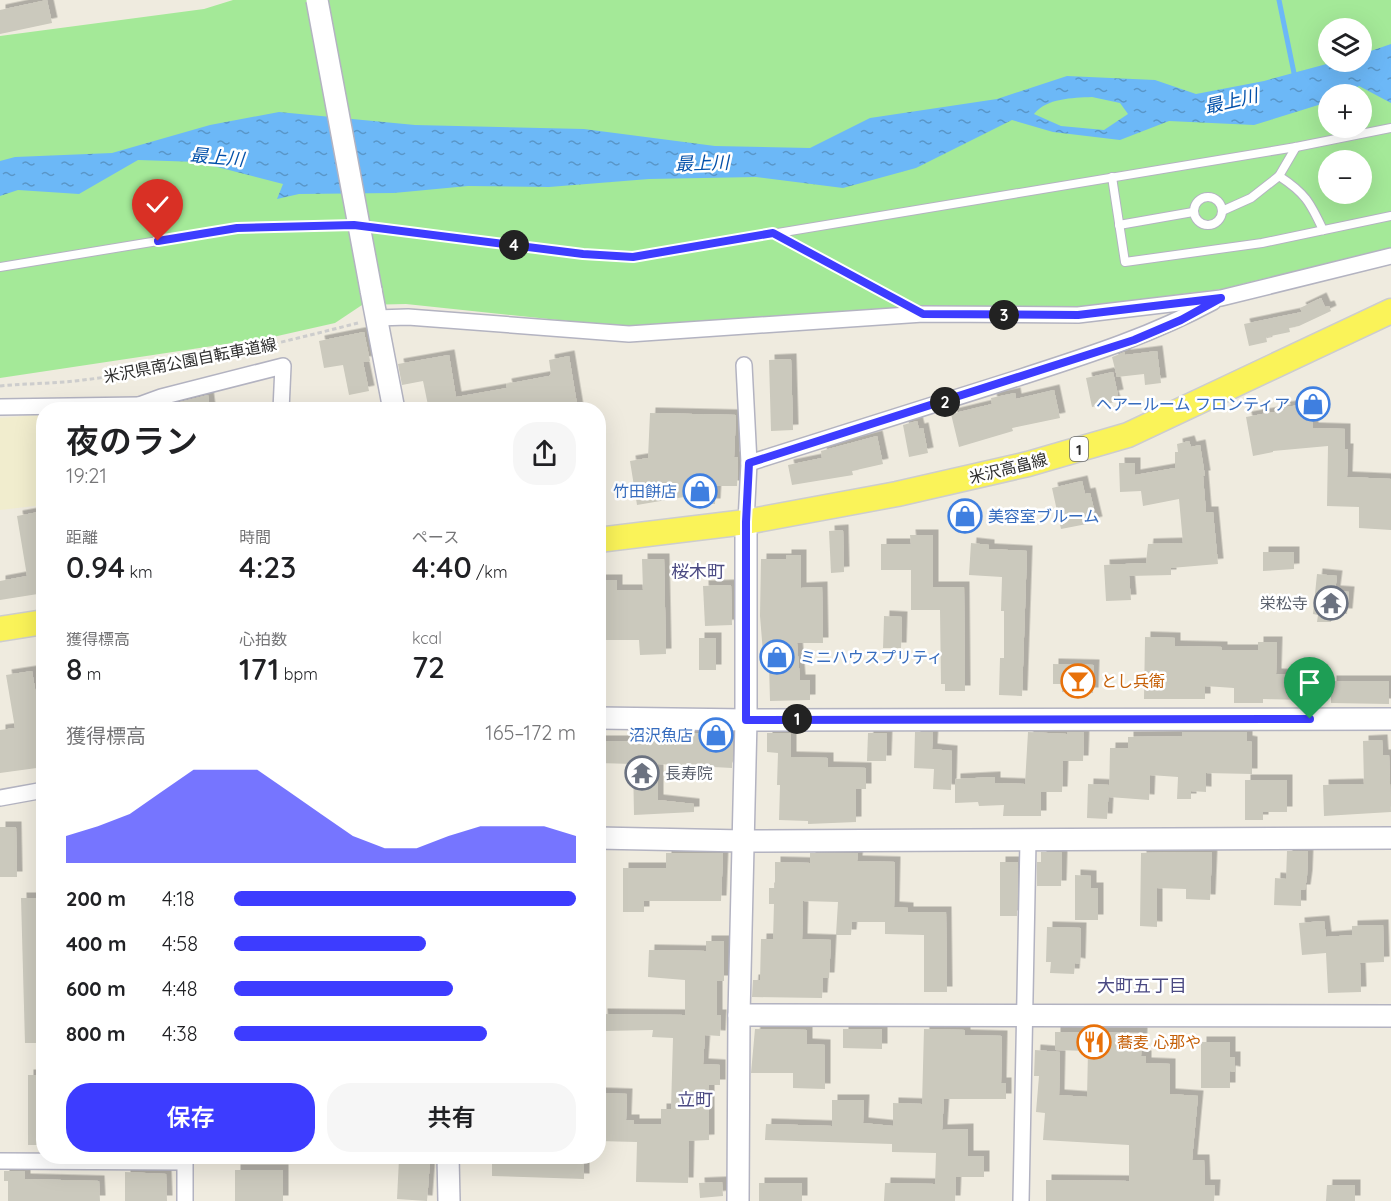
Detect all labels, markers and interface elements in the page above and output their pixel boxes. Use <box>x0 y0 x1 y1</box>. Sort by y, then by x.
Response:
map controls <box>1318 18 1372 204</box>
button: layers <box>1318 18 1372 72</box>
water label: 最上川 <box>1202 83 1262 118</box>
button: + <box>1318 84 1372 138</box>
water label: 最上川 <box>189 143 247 171</box>
water label: 最上川 <box>675 150 731 175</box>
button: − <box>1318 150 1372 204</box>
pin <box>132 179 183 241</box>
icon: check <box>141 188 174 221</box>
pin: 4 <box>499 230 529 260</box>
text: 4 <box>509 235 519 255</box>
pin: 3 <box>989 300 1019 330</box>
text: 3 <box>1000 305 1008 325</box>
street label: 米沢県南公園自転車道線 <box>102 333 278 387</box>
shop icon: ヘアールーム フロンティア <box>1295 386 1331 422</box>
pin: 2 <box>930 387 960 417</box>
text: 2 <box>940 392 950 412</box>
place label: ヘアールーム フロンティア <box>1096 394 1290 414</box>
text: 夜のラン <box>66 420 198 461</box>
button: share <box>513 422 576 485</box>
road number: 1 <box>1070 437 1088 461</box>
street label: 米沢高畠線 <box>967 449 1049 487</box>
text: 19:21 <box>66 463 107 488</box>
shop icon: 竹田餅店 <box>682 473 718 509</box>
place label: 竹田餅店 <box>613 481 677 501</box>
shop icon: 美容室ブルーム <box>947 498 983 534</box>
place label: 美容室ブルーム <box>988 506 1100 526</box>
text: 距離 <box>66 527 98 547</box>
text: 時間 <box>239 527 271 547</box>
text: ペース <box>412 527 459 547</box>
text: 0.94 <box>66 548 125 586</box>
text: 4:23 <box>239 548 296 586</box>
text: 4:40 <box>412 548 472 586</box>
district label: 桜木町 <box>671 560 725 583</box>
text: km <box>125 562 153 582</box>
text: /km <box>472 562 508 582</box>
temple icon: 栄松寺 <box>1313 585 1349 621</box>
place label: 栄松寺 <box>1260 593 1308 613</box>
text: kcal <box>412 628 442 648</box>
text: 獲得標高 <box>66 629 130 649</box>
text: 心拍数 <box>239 629 287 649</box>
shop icon: ミニハウスプリティ <box>759 639 795 675</box>
place label: ミニハウスプリティ <box>800 647 943 667</box>
text: 72 <box>412 648 445 686</box>
text: 8 <box>66 650 82 688</box>
text: 171 <box>239 650 279 688</box>
pin <box>1284 657 1335 719</box>
bar icon: とし兵衛 <box>1060 663 1096 699</box>
text: m <box>82 664 101 684</box>
text: bpm <box>279 664 318 684</box>
icon: arrive <box>1293 666 1326 699</box>
place label: とし兵衛 <box>1101 671 1165 691</box>
pin: 1 <box>782 704 812 734</box>
text: 1 <box>794 709 800 729</box>
shop icon: 沼沢魚店 <box>698 717 734 753</box>
text: 165–172 m <box>485 720 576 745</box>
text: 獲得標高 <box>66 723 146 748</box>
place label: 沼沢魚店 <box>629 725 693 745</box>
temple icon: 長寿院 <box>624 755 660 791</box>
place label: 長寿院 <box>665 763 713 783</box>
text: 200 m <box>66 886 126 911</box>
text: 4:18 <box>162 886 194 911</box>
text: 400 m <box>66 931 126 956</box>
text: 4:58 <box>162 931 198 956</box>
district label: 大町五丁目 <box>1097 974 1187 997</box>
text: 600 m <box>66 976 126 1001</box>
text: 4:48 <box>162 976 198 1001</box>
text: 800 m <box>66 1021 126 1046</box>
text: 4:38 <box>162 1021 198 1046</box>
restaurant icon: 蕎麦 心那や <box>1076 1024 1112 1060</box>
place label: 蕎麦 心那や <box>1117 1032 1201 1052</box>
button: 保存 <box>66 1083 315 1152</box>
button: 共有 <box>327 1083 576 1152</box>
district label: 立町 <box>677 1088 713 1111</box>

